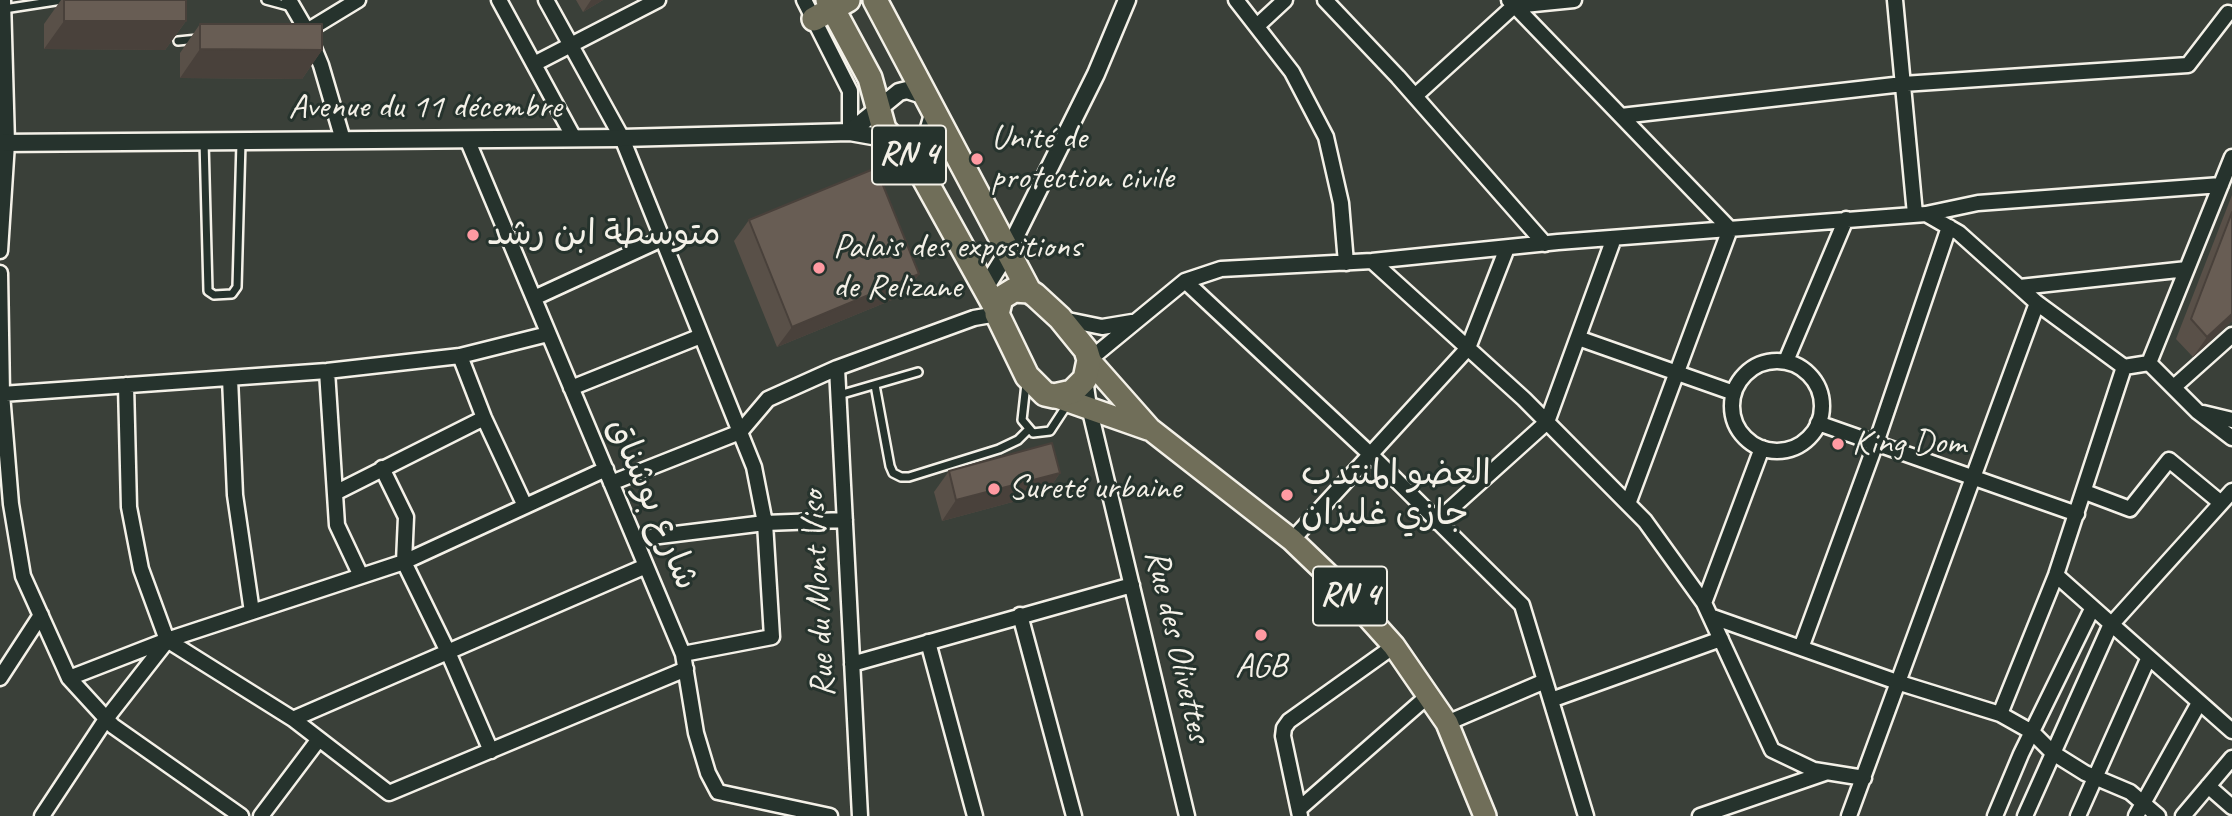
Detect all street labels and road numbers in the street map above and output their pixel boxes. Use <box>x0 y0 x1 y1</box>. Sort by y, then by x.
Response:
street label: Avenue du 11 décembre <box>288 87 562 129</box>
road number: RN 4 <box>872 125 946 184</box>
street label: شارع بوشناق <box>597 412 707 596</box>
street label: Rue du Mont Viso <box>793 490 845 698</box>
street label: Rue des Olivettes <box>1134 546 1220 746</box>
road number: RN 4 <box>1313 566 1387 625</box>

